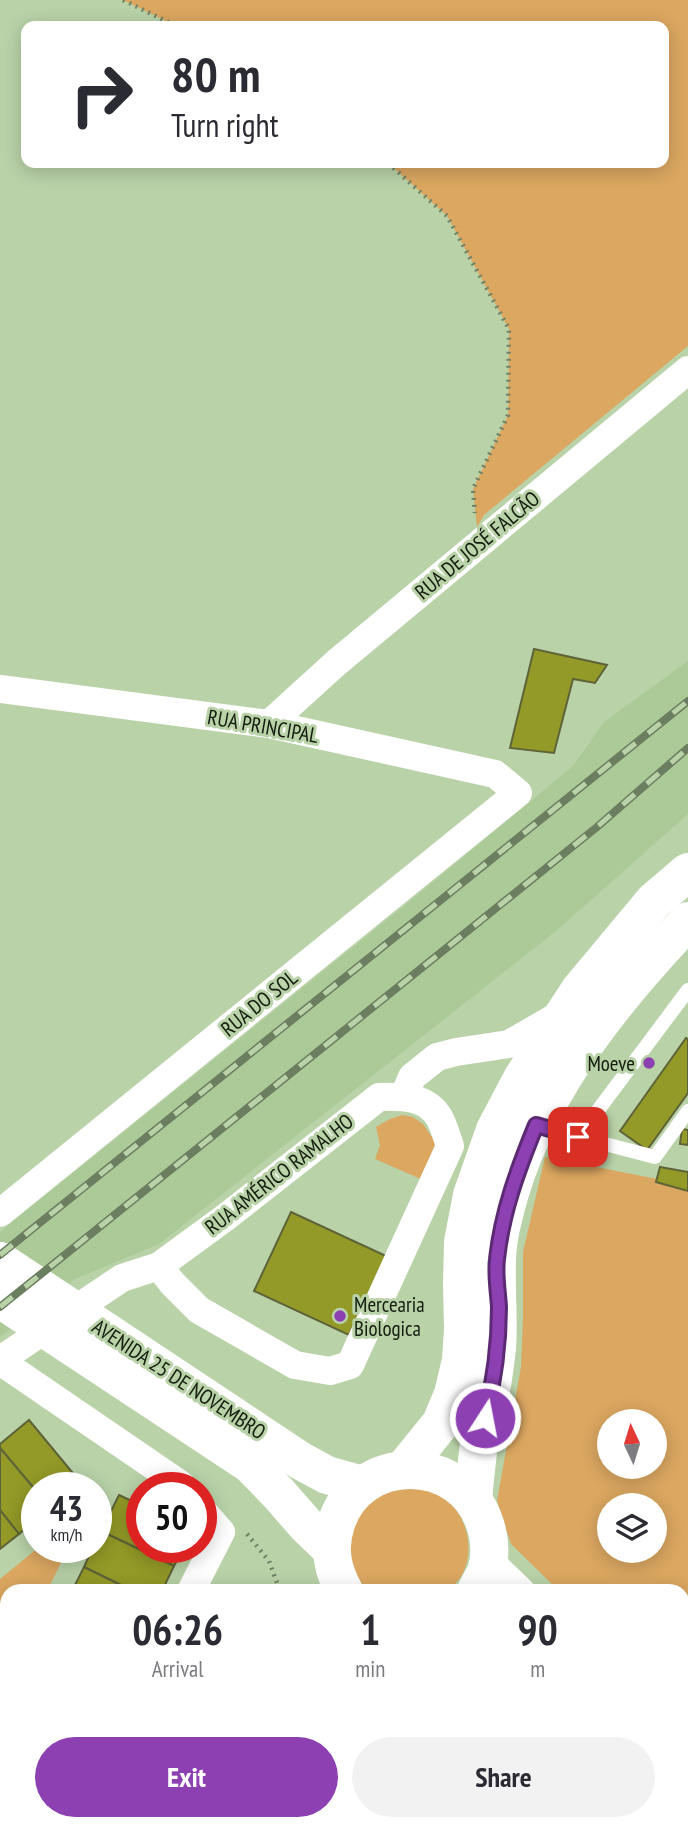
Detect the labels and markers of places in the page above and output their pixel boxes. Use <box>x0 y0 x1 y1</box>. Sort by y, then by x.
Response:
place label: Moeve <box>587 1050 635 1077</box>
marker: Moeve <box>641 1055 657 1071</box>
pin <box>548 1107 608 1167</box>
place label: Mercearia Biologica <box>354 1291 425 1342</box>
marker: Mercearia Biologica <box>332 1308 348 1324</box>

